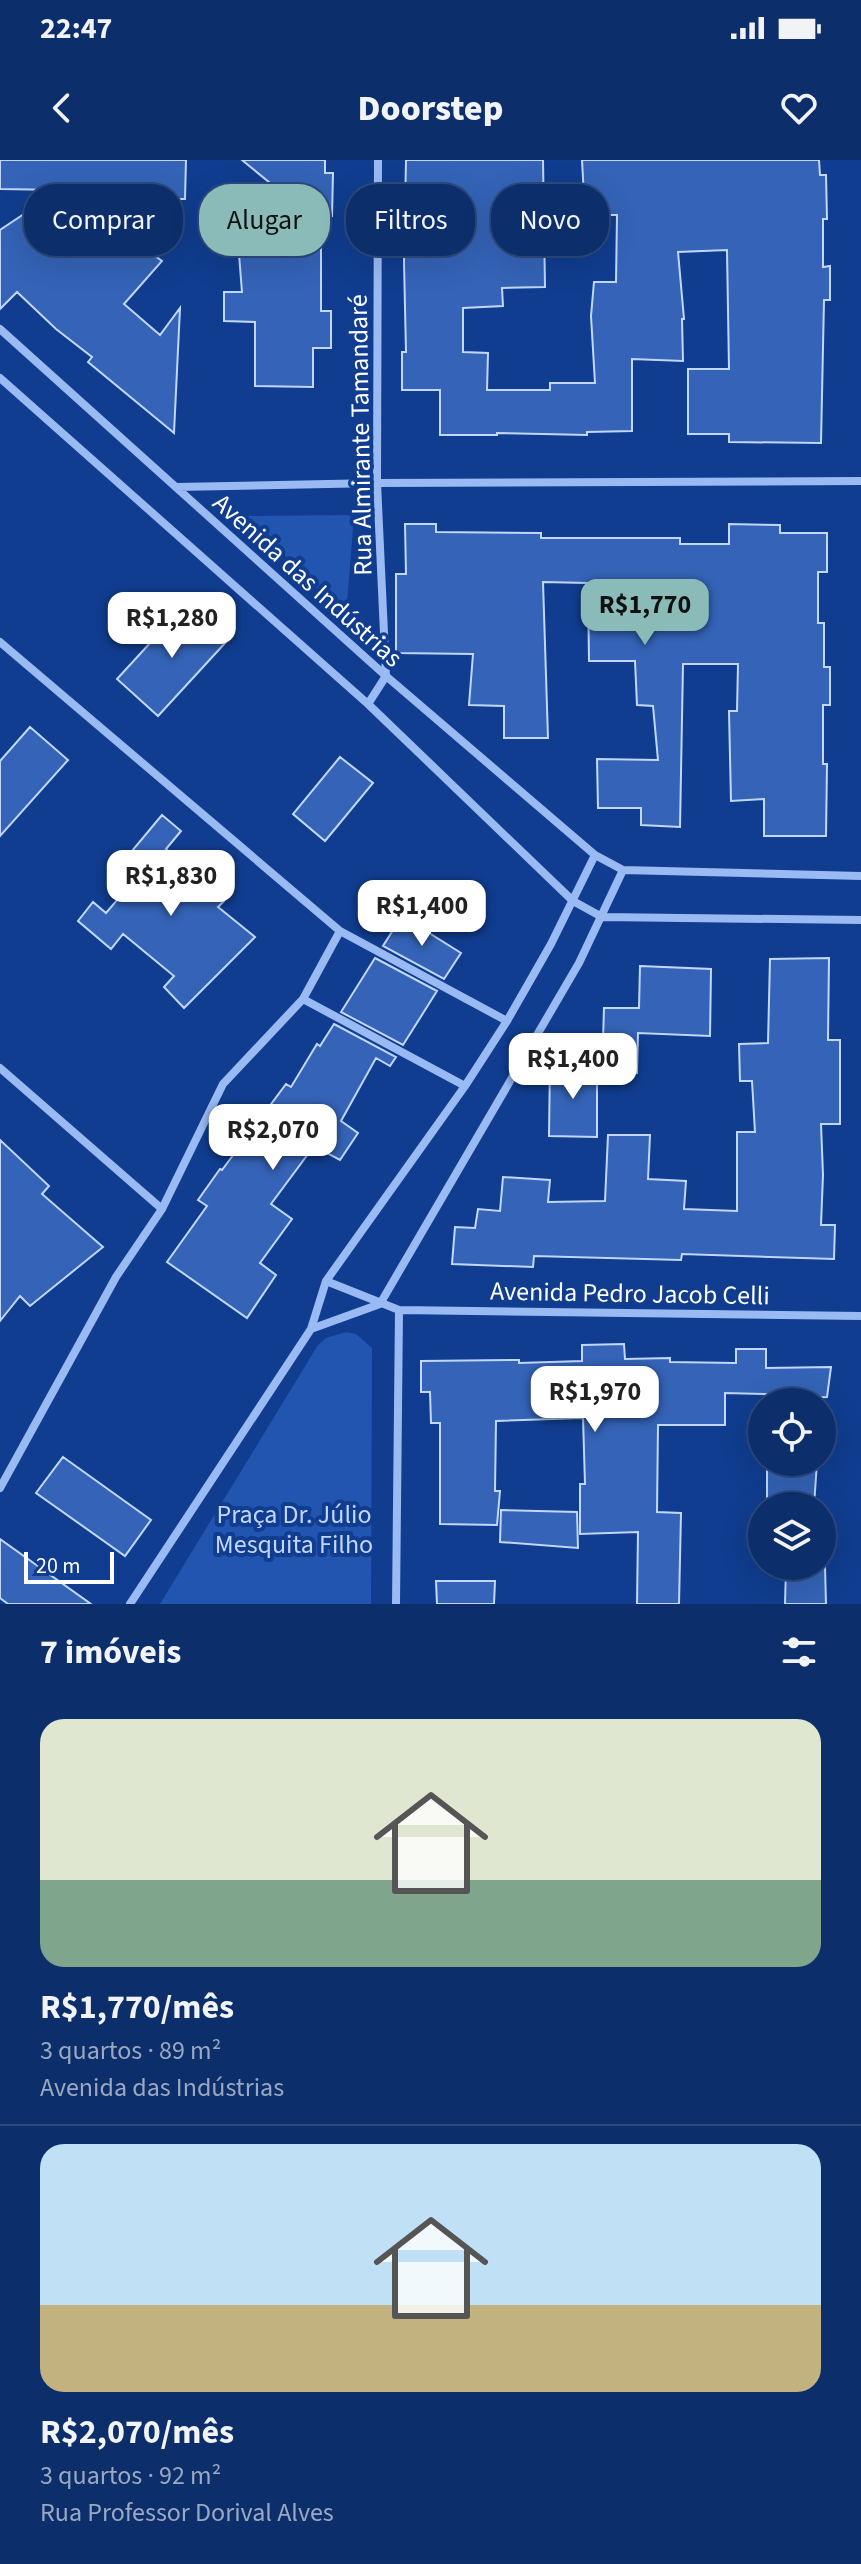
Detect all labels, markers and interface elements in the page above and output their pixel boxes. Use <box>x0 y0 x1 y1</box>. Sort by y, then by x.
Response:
text: 22:47 <box>40 7 112 50</box>
text: Doorstep <box>358 83 503 134</box>
icon: back <box>40 86 84 130</box>
icon: heart <box>777 86 821 130</box>
chip: Comprar <box>24 184 183 256</box>
chip: Alugar <box>199 184 330 256</box>
chip: Filtros <box>346 184 475 256</box>
chip: Novo <box>491 184 609 256</box>
street label: Rua Almirante Tamandaré <box>340 294 381 576</box>
street label: Avenida das Indústrias <box>205 485 411 676</box>
pin: R$1,770 <box>571 579 719 647</box>
text: R$1,770 <box>599 586 691 623</box>
pin: R$1,280 <box>98 592 246 660</box>
text: R$1,280 <box>126 599 218 636</box>
pin: R$1,830 <box>97 850 245 918</box>
text: R$1,830 <box>125 857 217 894</box>
pin: R$1,400 <box>348 880 496 948</box>
text: R$1,400 <box>376 887 468 924</box>
pin: R$1,400 <box>499 1033 647 1101</box>
text: R$1,400 <box>527 1040 619 1077</box>
pin: R$2,070 <box>199 1104 347 1172</box>
text: R$2,070 <box>227 1111 319 1148</box>
street label: Avenida Pedro Jacob Celli <box>490 1273 770 1314</box>
pin: R$1,970 <box>521 1366 669 1434</box>
text: R$1,970 <box>549 1373 641 1410</box>
map controls <box>748 1388 836 1580</box>
button: locate <box>748 1388 836 1476</box>
button: layers <box>748 1492 836 1580</box>
park label: Praça Dr. Júlio Mesquita Filho <box>215 1496 373 1563</box>
scale bar <box>24 1548 114 1584</box>
text: 20 m <box>36 1550 81 1582</box>
text: 7 imóveis <box>40 1628 181 1677</box>
icon: filters <box>777 1630 821 1674</box>
icon: home <box>359 1771 503 1915</box>
text: R$1,770/mês <box>40 1983 234 2032</box>
text: 3 quartos · 89 m² <box>40 2032 221 2069</box>
text: Avenida das Indústrias <box>40 2069 284 2106</box>
icon: home <box>359 2196 503 2340</box>
text: R$2,070/mês <box>40 2408 234 2457</box>
text: 3 quartos · 92 m² <box>40 2457 221 2494</box>
text: Rua Professor Dorival Alves <box>40 2494 334 2531</box>

